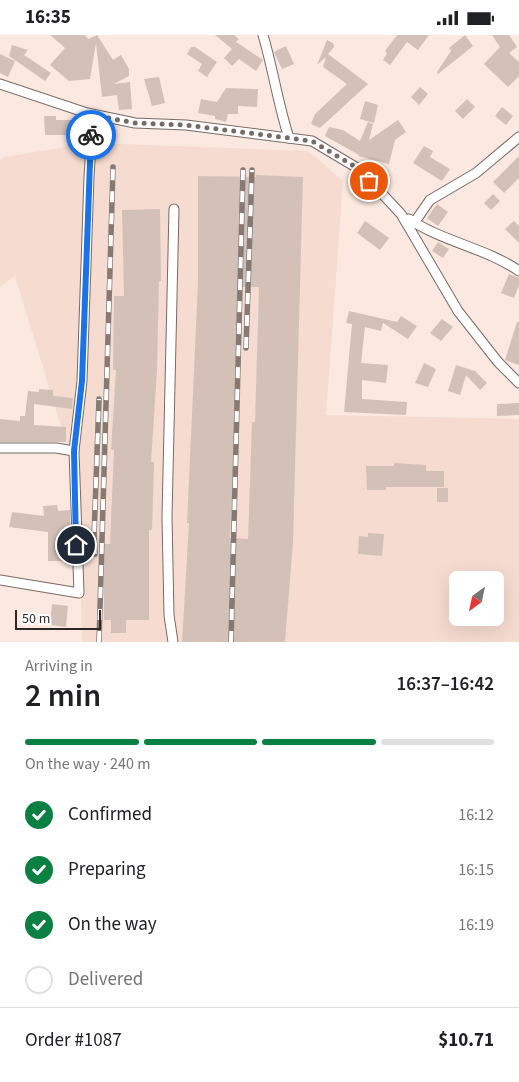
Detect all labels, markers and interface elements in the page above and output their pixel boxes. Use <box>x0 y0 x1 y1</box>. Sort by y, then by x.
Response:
text: 16:35 <box>25 4 71 31</box>
courier <box>66 110 116 160</box>
icon: bike <box>77 121 105 149</box>
pin <box>348 160 390 202</box>
icon: bag <box>355 167 383 195</box>
pin <box>55 524 97 566</box>
icon: home <box>62 531 90 559</box>
north arrow <box>449 571 504 626</box>
map controls <box>449 571 504 626</box>
scale bar <box>15 607 101 630</box>
text: 50 m <box>22 609 50 629</box>
text: Arriving in <box>25 655 93 677</box>
text: 16:37–16:42 <box>396 671 494 698</box>
text: 2 min <box>25 673 101 719</box>
text: On the way · 240 m <box>25 753 150 775</box>
icon: check <box>25 801 53 829</box>
text: Confirmed <box>68 801 152 828</box>
text: 16:12 <box>458 804 494 826</box>
icon: check <box>25 856 53 884</box>
text: Preparing <box>68 856 146 883</box>
text: 16:15 <box>458 859 494 881</box>
icon: check <box>25 911 53 939</box>
text: On the way <box>68 911 157 938</box>
text: 16:19 <box>458 914 494 936</box>
text: Delivered <box>68 966 143 993</box>
text: Order #1087 <box>25 1027 122 1054</box>
text: $10.71 <box>438 1027 494 1054</box>

